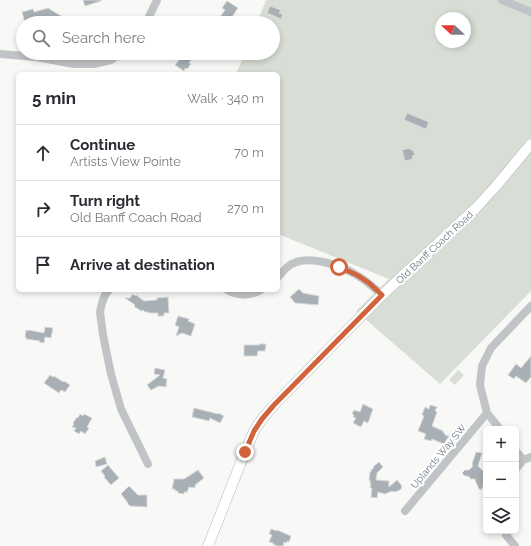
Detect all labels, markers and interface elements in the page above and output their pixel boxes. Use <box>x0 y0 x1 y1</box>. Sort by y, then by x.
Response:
north arrow <box>435 12 471 48</box>
search box <box>16 16 280 60</box>
icon: search <box>30 27 52 49</box>
text: Search here <box>62 29 145 47</box>
text: 5 min <box>32 88 76 108</box>
text: Walk · 340 m <box>187 91 264 106</box>
text: Continue <box>70 136 135 154</box>
icon: ahead <box>32 142 54 164</box>
text: 70 m <box>234 145 264 160</box>
text: Artists View Pointe <box>70 154 181 169</box>
text: Turn right <box>70 192 140 210</box>
icon: right <box>32 198 54 220</box>
text: 270 m <box>227 201 264 216</box>
street label: Old Banff Coach Road <box>394 209 475 286</box>
text: Old Banff Coach Road <box>70 210 202 225</box>
icon: arrive <box>32 254 54 276</box>
text: Arrive at destination <box>70 256 215 274</box>
route start <box>330 258 348 276</box>
street label: Uplands Way SW <box>408 422 469 491</box>
map controls <box>483 426 519 534</box>
button: + <box>483 426 519 462</box>
route end <box>236 443 254 461</box>
button: − <box>483 462 519 498</box>
button: layers <box>483 498 519 534</box>

